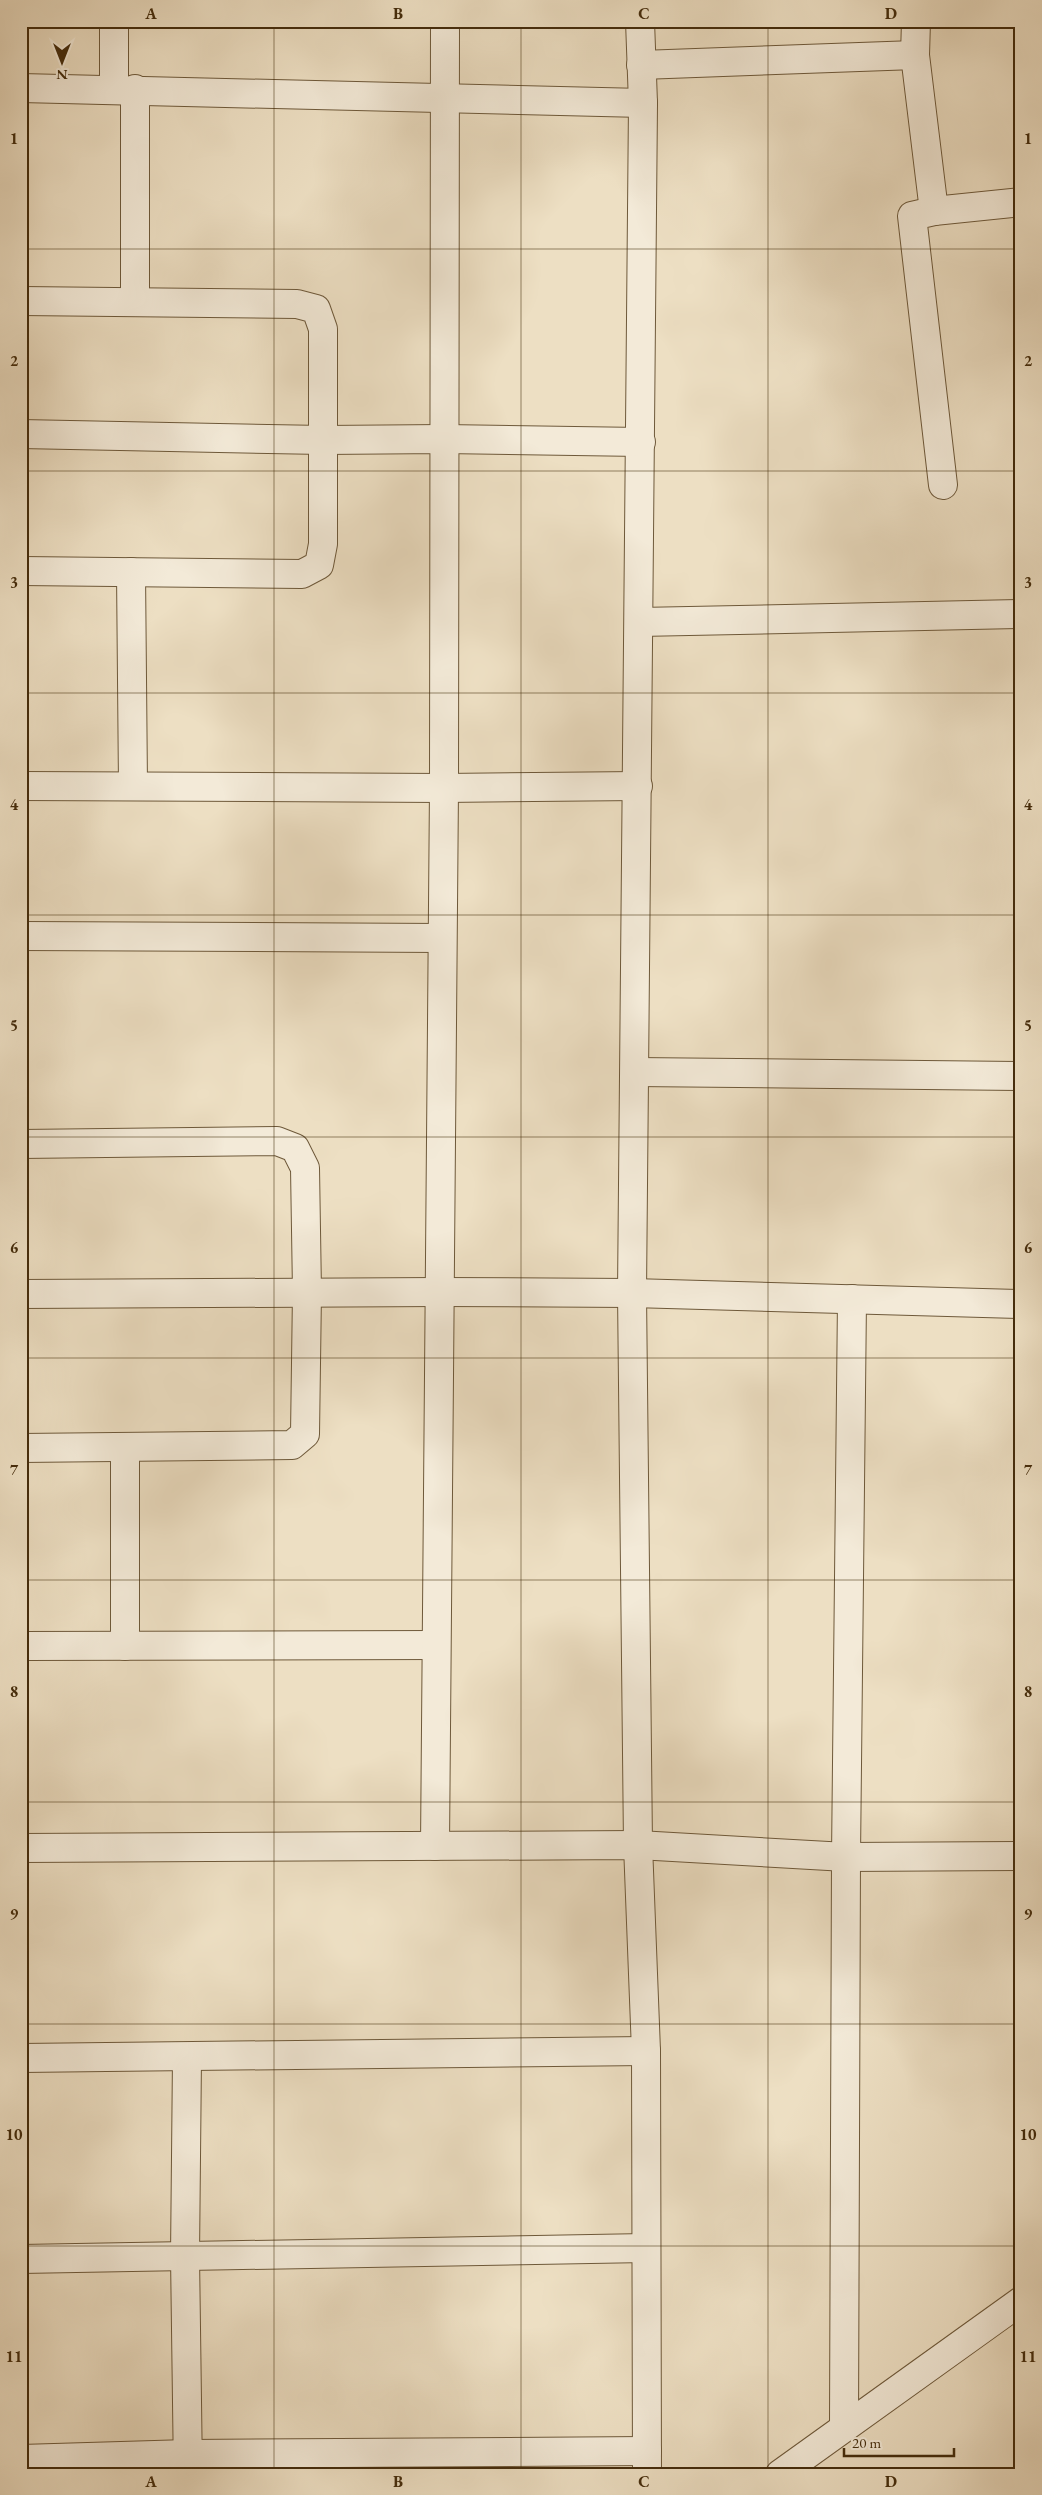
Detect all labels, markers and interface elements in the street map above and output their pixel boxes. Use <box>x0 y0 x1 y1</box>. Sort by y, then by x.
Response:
text: A <box>144 3 157 24</box>
text: B <box>393 3 403 24</box>
text: C <box>638 3 650 24</box>
text: D <box>885 3 897 24</box>
north arrow <box>38 38 88 88</box>
text: N <box>56 66 68 84</box>
text: 1 <box>10 128 18 149</box>
text: 1 <box>1024 128 1032 149</box>
text: 2 <box>10 350 19 371</box>
text: 2 <box>1024 350 1033 371</box>
text: 3 <box>10 572 18 593</box>
text: 3 <box>1024 572 1032 593</box>
text: 4 <box>10 794 19 815</box>
text: 4 <box>1024 794 1033 815</box>
text: 5 <box>10 1015 18 1036</box>
text: 5 <box>1024 1015 1032 1036</box>
text: 6 <box>10 1237 19 1258</box>
text: 6 <box>1024 1237 1033 1258</box>
text: 7 <box>10 1459 19 1480</box>
text: 7 <box>1024 1459 1033 1480</box>
text: 8 <box>10 1681 18 1702</box>
text: 8 <box>1024 1681 1032 1702</box>
text: 9 <box>10 1903 19 1924</box>
text: 9 <box>1024 1903 1033 1924</box>
text: 10 <box>6 2124 23 2145</box>
text: 10 <box>1020 2124 1037 2145</box>
text: 11 <box>6 2346 22 2367</box>
text: 11 <box>1020 2346 1036 2367</box>
scale bar <box>844 2425 954 2457</box>
text: 20 m <box>852 2433 881 2452</box>
text: A <box>144 2471 157 2492</box>
text: B <box>393 2471 403 2492</box>
text: C <box>638 2471 650 2492</box>
text: D <box>885 2471 897 2492</box>

